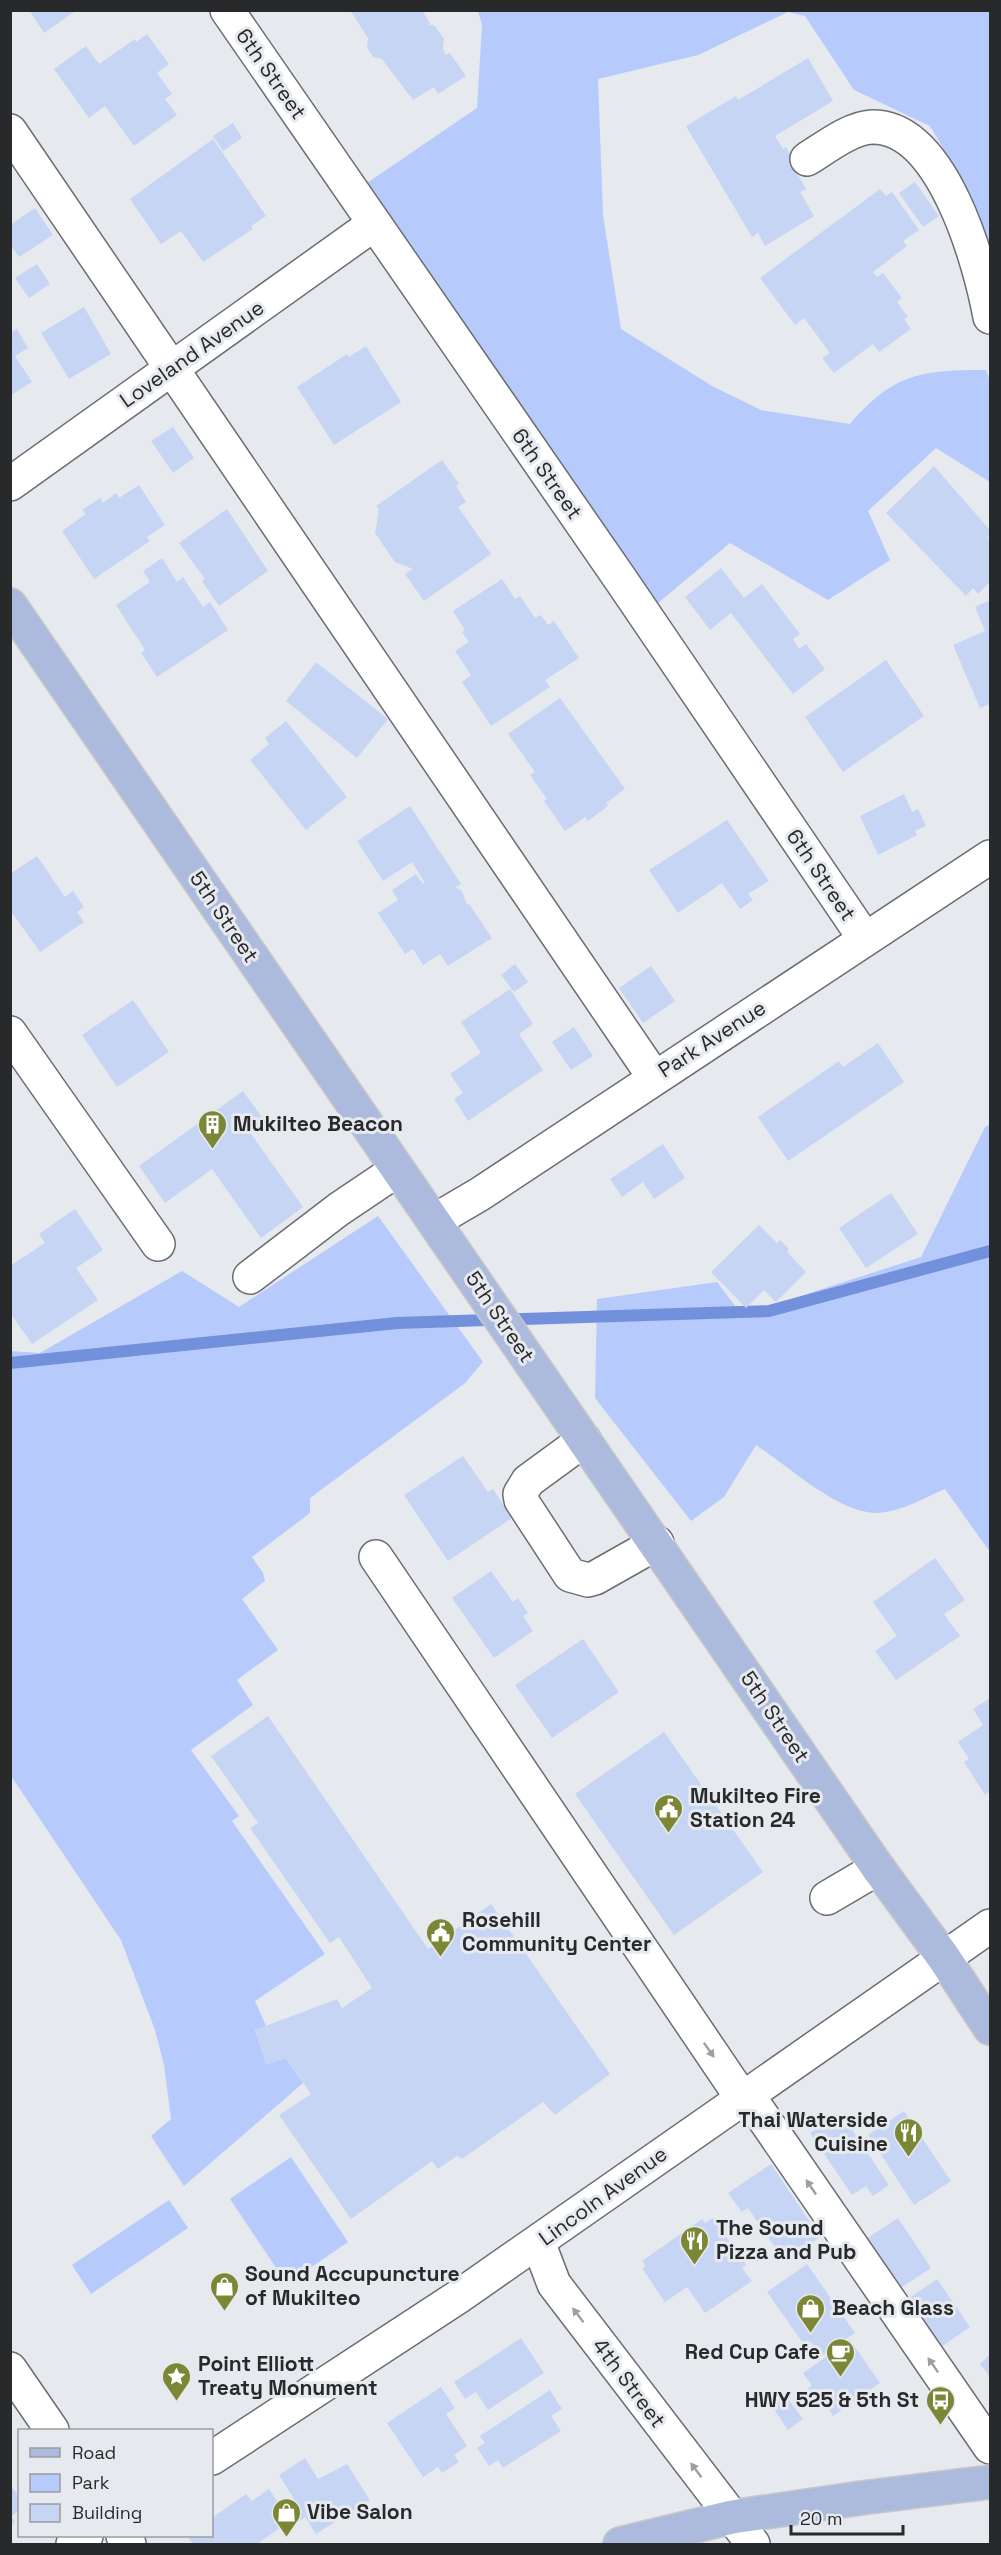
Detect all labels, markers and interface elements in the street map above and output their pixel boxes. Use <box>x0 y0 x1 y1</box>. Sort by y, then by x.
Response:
street label: 6th Street <box>230 23 313 124</box>
street label: Loveland Avenue <box>114 294 269 413</box>
street label: 6th Street <box>506 423 589 524</box>
street label: 6th Street <box>781 824 862 926</box>
street label: 5th Street <box>184 866 265 968</box>
street label: Park Avenue <box>653 994 771 1083</box>
building icon: Mukilteo Beacon <box>196 1108 228 1150</box>
place label: Mukilteo Beacon <box>233 1110 403 1137</box>
street label: 5th Street <box>460 1266 541 1368</box>
street label: 5th Street <box>735 1666 816 1768</box>
place label: Mukilteo Fire Station 24 <box>690 1782 821 1833</box>
public building icon: Mukilteo Fire Station 24 <box>653 1792 685 1834</box>
place label: Rosehill Community Center <box>462 1906 651 1957</box>
public building icon: Rosehill Community Center <box>425 1916 457 1958</box>
one-way arrow <box>703 2042 715 2058</box>
place label: Thai Waterside Cuisine <box>738 2106 888 2157</box>
restaurant icon: Thai Waterside Cuisine <box>893 2116 925 2158</box>
street label: Lincoln Avenue <box>533 2140 672 2251</box>
one-way arrow <box>805 2179 817 2195</box>
place label: The Sound Pizza and Pub <box>716 2214 856 2265</box>
restaurant icon: The Sound Pizza and Pub <box>679 2224 711 2266</box>
place label: Sound Accupuncture of Mukilteo <box>245 2260 460 2311</box>
shop icon: Sound Accupuncture of Mukilteo <box>208 2270 240 2312</box>
shop icon: Beach Glass <box>795 2292 827 2334</box>
place label: Beach Glass <box>832 2294 954 2321</box>
one-way arrow <box>572 2308 584 2324</box>
street label: 4th Street <box>587 2333 672 2433</box>
cafe icon: Red Cup Cafe <box>825 2336 857 2378</box>
place label: Red Cup Cafe <box>685 2338 820 2365</box>
place label: Point Elliott Treaty Monument <box>198 2350 378 2401</box>
one-way arrow <box>927 2357 939 2373</box>
place icon: Point Elliott Treaty Monument <box>161 2360 193 2402</box>
bus stop icon: HWY 525 & 5th St <box>924 2384 956 2426</box>
place label: HWY 525 & 5th St <box>745 2386 919 2413</box>
legend <box>18 2429 213 2537</box>
text: Road <box>72 2441 116 2464</box>
one-way arrow <box>690 2463 702 2479</box>
text: Park <box>72 2471 110 2494</box>
shop icon: Vibe Salon <box>270 2496 302 2538</box>
place label: Vibe Salon <box>307 2498 413 2525</box>
scale bar <box>791 2498 904 2536</box>
text: Building <box>72 2501 142 2524</box>
text: 20 m <box>800 2507 843 2530</box>

